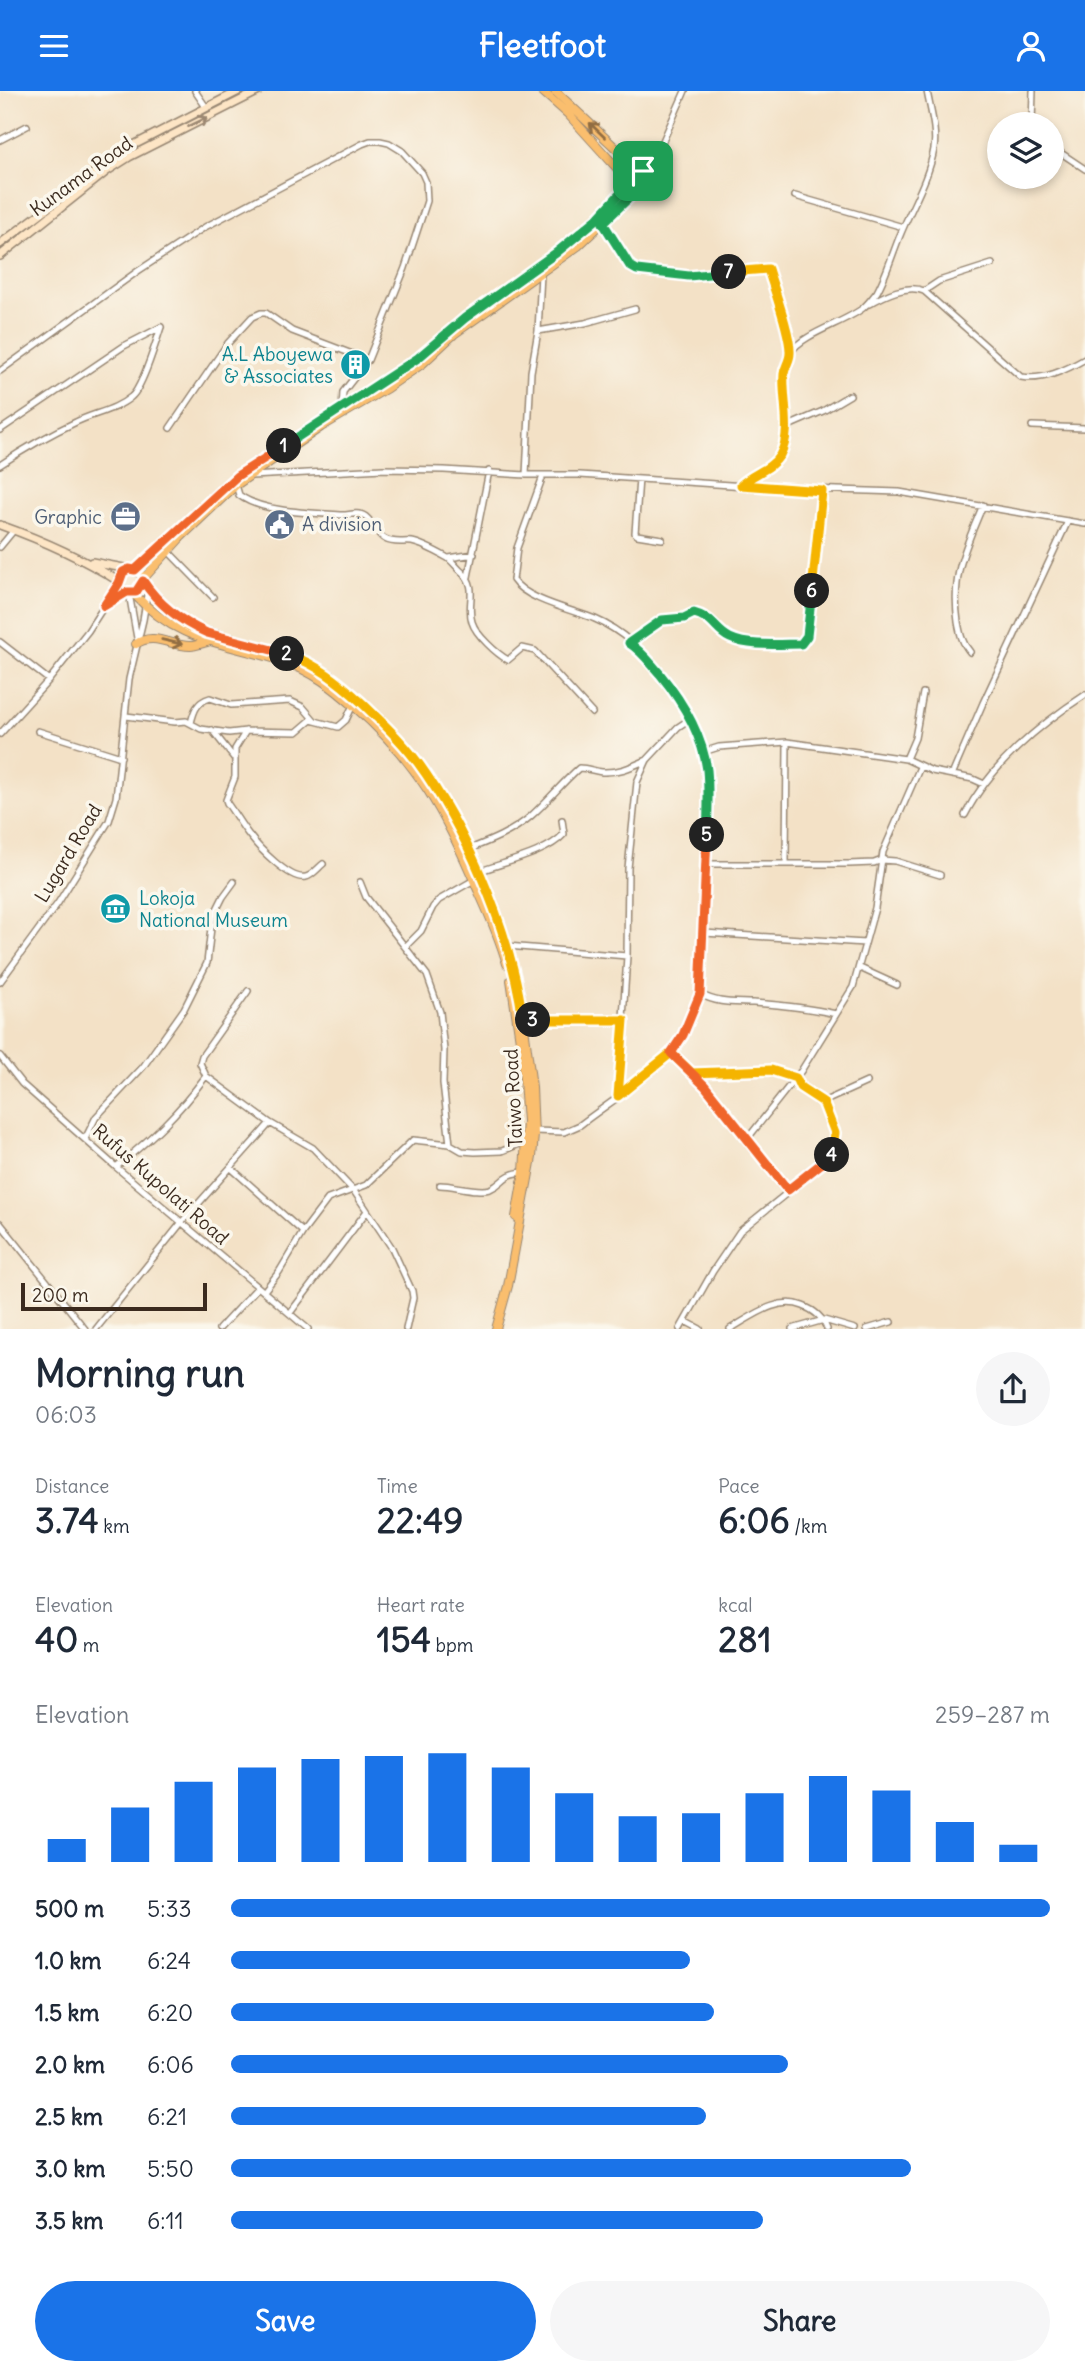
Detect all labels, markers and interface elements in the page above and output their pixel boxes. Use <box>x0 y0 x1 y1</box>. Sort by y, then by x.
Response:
text: Fleetfoot <box>479 25 606 66</box>
icon: menu <box>35 27 73 65</box>
icon: person <box>1012 27 1050 65</box>
map controls <box>987 112 1064 189</box>
button: layers <box>987 112 1064 189</box>
one-way arrow <box>187 115 208 129</box>
one-way arrow <box>589 121 606 138</box>
street label: Kunama Road <box>25 131 137 221</box>
pin <box>613 141 673 201</box>
icon: arrive <box>624 152 662 190</box>
pin: 7 <box>712 255 746 289</box>
text: 7 <box>724 259 733 283</box>
place label: A.L Aboyewa & Associates <box>222 342 333 388</box>
building icon: A.L Aboyewa & Associates <box>339 348 373 382</box>
pin: 1 <box>266 429 302 463</box>
text: 1 <box>280 433 287 457</box>
office icon: Graphic <box>108 500 142 534</box>
place label: Graphic <box>34 505 102 529</box>
public building icon: A division <box>262 507 296 541</box>
place label: A division <box>302 512 382 536</box>
pin: 6 <box>794 573 830 609</box>
text: 6 <box>806 578 817 602</box>
one-way arrow <box>160 636 183 650</box>
pin: 2 <box>270 637 304 671</box>
text: 2 <box>281 641 292 665</box>
street label: Lugard Road <box>29 800 107 906</box>
pin: 5 <box>690 817 724 853</box>
text: 5 <box>701 822 712 846</box>
place label: Lokoja National Museum <box>139 886 288 932</box>
museum icon: Lokoja National Museum <box>99 892 133 926</box>
pin: 3 <box>516 1003 550 1037</box>
text: 3 <box>527 1007 538 1031</box>
street label: Taiwo Road <box>498 1048 528 1148</box>
street label: Rufus Kupolati Road <box>88 1118 234 1250</box>
pin: 4 <box>814 1137 850 1173</box>
text: 4 <box>826 1142 837 1166</box>
scale bar <box>21 1279 206 1311</box>
text: 200 m <box>32 1283 89 1307</box>
text: Morning run <box>35 1350 245 1397</box>
button: share <box>976 1352 1050 1426</box>
text: 06:03 <box>35 1400 97 1429</box>
text: Distance <box>35 1474 109 1498</box>
text: Time <box>377 1474 418 1498</box>
text: Pace <box>718 1474 760 1498</box>
text: 3.74 <box>35 1498 99 1542</box>
text: 22:49 <box>377 1498 463 1542</box>
text: 6:06 <box>718 1498 790 1542</box>
text: km <box>99 1514 130 1538</box>
text: /km <box>790 1514 827 1538</box>
text: Elevation <box>35 1593 113 1617</box>
text: Heart rate <box>377 1593 465 1617</box>
text: kcal <box>718 1593 753 1617</box>
text: 40 <box>35 1617 78 1661</box>
text: 154 <box>377 1617 431 1661</box>
text: 281 <box>718 1617 772 1661</box>
text: m <box>78 1633 99 1657</box>
text: bpm <box>431 1633 473 1657</box>
text: Elevation <box>35 1700 129 1729</box>
text: 259–287 m <box>935 1700 1050 1729</box>
text: 500 m <box>35 1894 104 1923</box>
text: 5:33 <box>147 1894 192 1923</box>
text: 1.0 km <box>35 1946 101 1975</box>
text: 6:24 <box>147 1946 191 1975</box>
text: 1.5 km <box>35 1998 100 2027</box>
text: 6:20 <box>147 1998 193 2027</box>
text: 2.0 km <box>35 2050 105 2079</box>
text: 6:06 <box>147 2050 194 2079</box>
text: 2.5 km <box>35 2102 103 2131</box>
text: 6:21 <box>147 2102 187 2131</box>
text: 3.0 km <box>35 2154 105 2183</box>
text: 5:50 <box>147 2154 194 2183</box>
text: 3.5 km <box>35 2206 103 2235</box>
text: 6:11 <box>147 2206 184 2235</box>
button: Save <box>35 2281 536 2361</box>
button: Share <box>550 2281 1050 2361</box>

